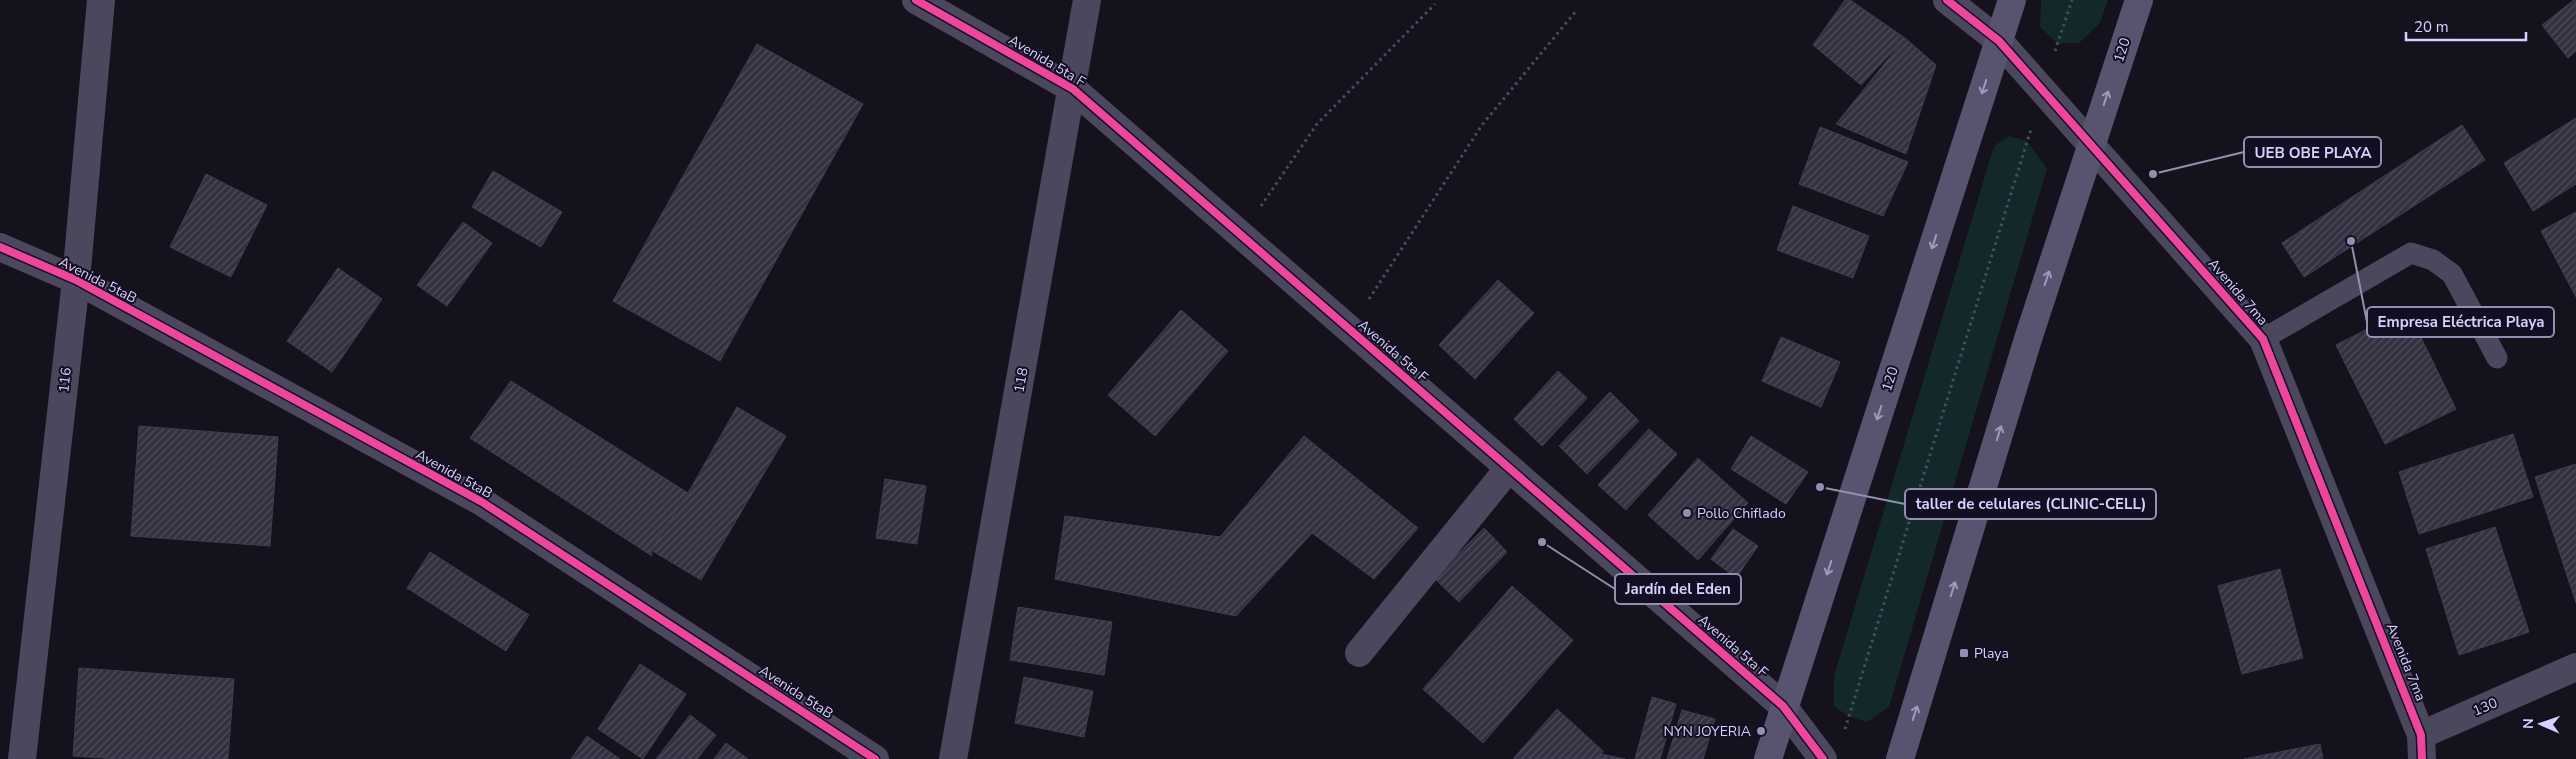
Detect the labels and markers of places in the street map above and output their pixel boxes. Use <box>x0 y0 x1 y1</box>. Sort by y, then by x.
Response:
callout: UEB OBE PLAYA <box>2244 137 2381 167</box>
callout: Empresa Eléctrica Playa <box>2367 307 2554 337</box>
callout: taller de celulares (CLINIC-CELL) <box>1905 489 2156 519</box>
place label: Pollo Chiflado <box>1697 504 1786 523</box>
marker: Pollo Chiflado <box>1681 507 1693 519</box>
callout: Jardín del Eden <box>1615 574 1741 604</box>
place label: Playa <box>1974 644 2009 663</box>
marker: Playa <box>1958 647 1970 659</box>
place label: NYN JOYERIA <box>1664 722 1751 741</box>
marker: NYN JOYERIA <box>1755 725 1767 737</box>

